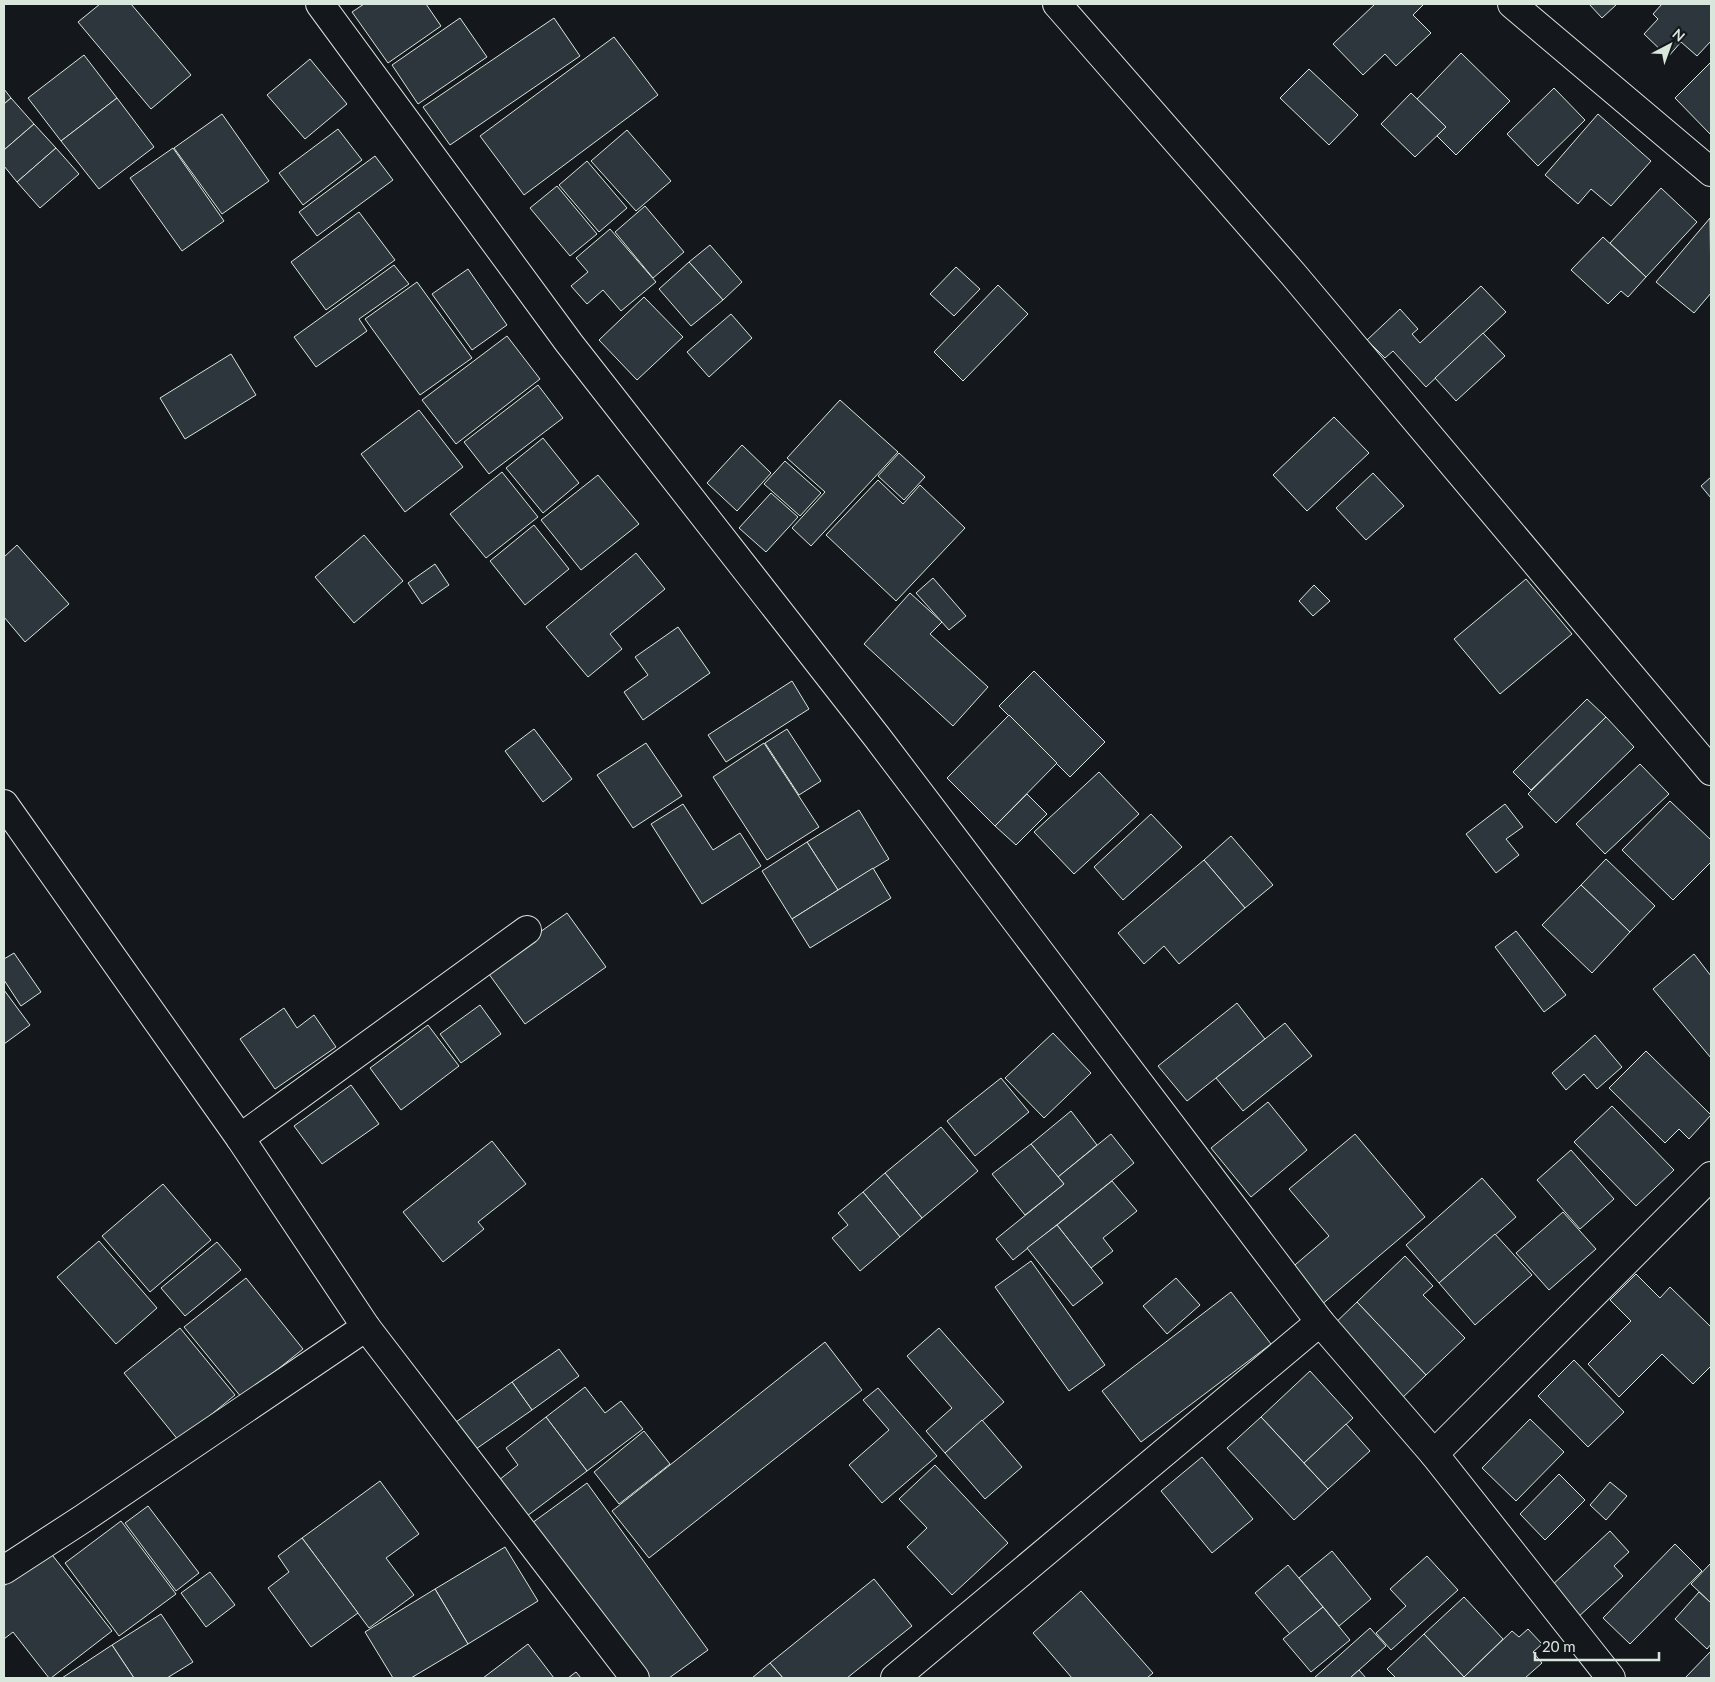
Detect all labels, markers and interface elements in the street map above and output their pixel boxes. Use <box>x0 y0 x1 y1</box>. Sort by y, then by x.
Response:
north arrow <box>1645 20 1695 70</box>
text: N <box>1669 25 1689 45</box>
scale bar <box>1535 1630 1659 1662</box>
text: 20 m <box>1542 1637 1576 1655</box>

